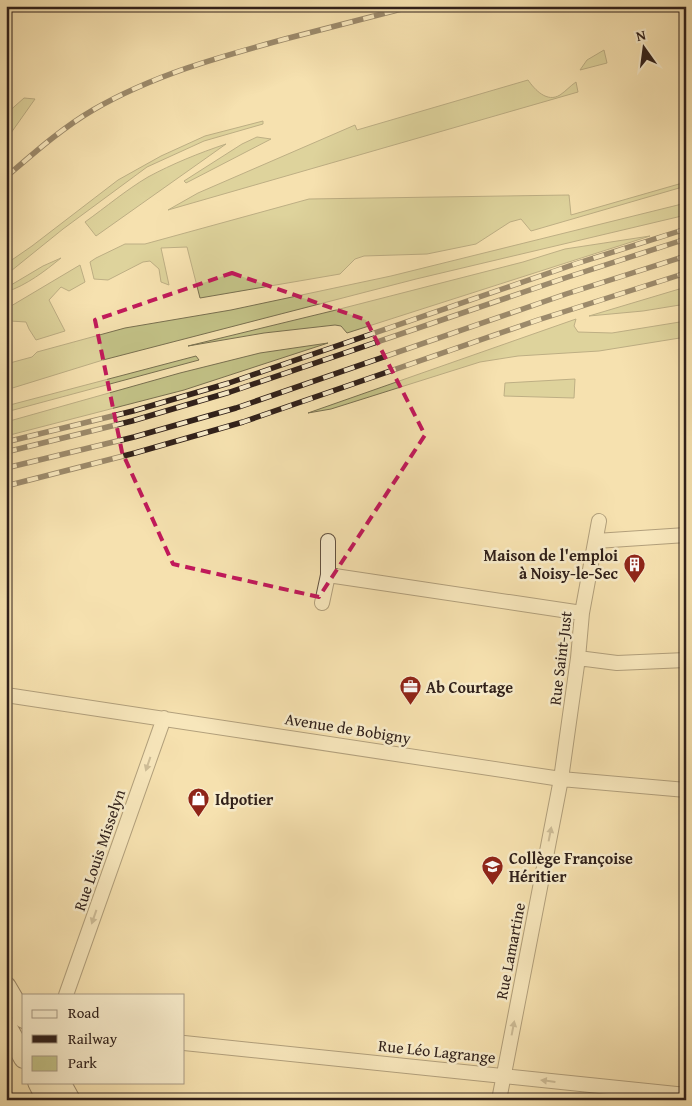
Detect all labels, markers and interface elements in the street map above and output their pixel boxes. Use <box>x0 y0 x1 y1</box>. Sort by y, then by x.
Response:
north arrow <box>620 22 670 72</box>
text: N <box>634 24 648 46</box>
place label: Maison de l'emploi à Noisy-le-Sec <box>484 543 619 585</box>
building icon: Maison de l'emploi à Noisy-le-Sec <box>622 552 646 583</box>
street label: Rue Saint-Just <box>542 609 578 706</box>
office icon: Ab Courtage <box>398 675 422 706</box>
place label: Ab Courtage <box>426 675 513 699</box>
street label: Avenue de Bobigny <box>283 706 413 750</box>
one-way arrow <box>144 756 151 771</box>
street label: Rue Louis Misselyn <box>67 786 131 914</box>
shop icon: Idpotier <box>187 787 211 818</box>
place label: Idpotier <box>215 787 274 811</box>
one-way arrow <box>547 826 555 842</box>
place label: Collège Françoise Héritier <box>509 846 633 888</box>
school or university icon: Collège Françoise Héritier <box>481 855 505 886</box>
street label: Rue Lamartine <box>489 901 531 1001</box>
one-way arrow <box>90 910 98 925</box>
legend <box>22 994 185 1084</box>
text: Road <box>68 1002 99 1023</box>
one-way arrow <box>509 1020 517 1036</box>
text: Railway <box>68 1028 118 1049</box>
street label: Rue Léo Lagrange <box>377 1033 497 1069</box>
text: Park <box>68 1052 97 1073</box>
one-way arrow <box>540 1077 556 1085</box>

